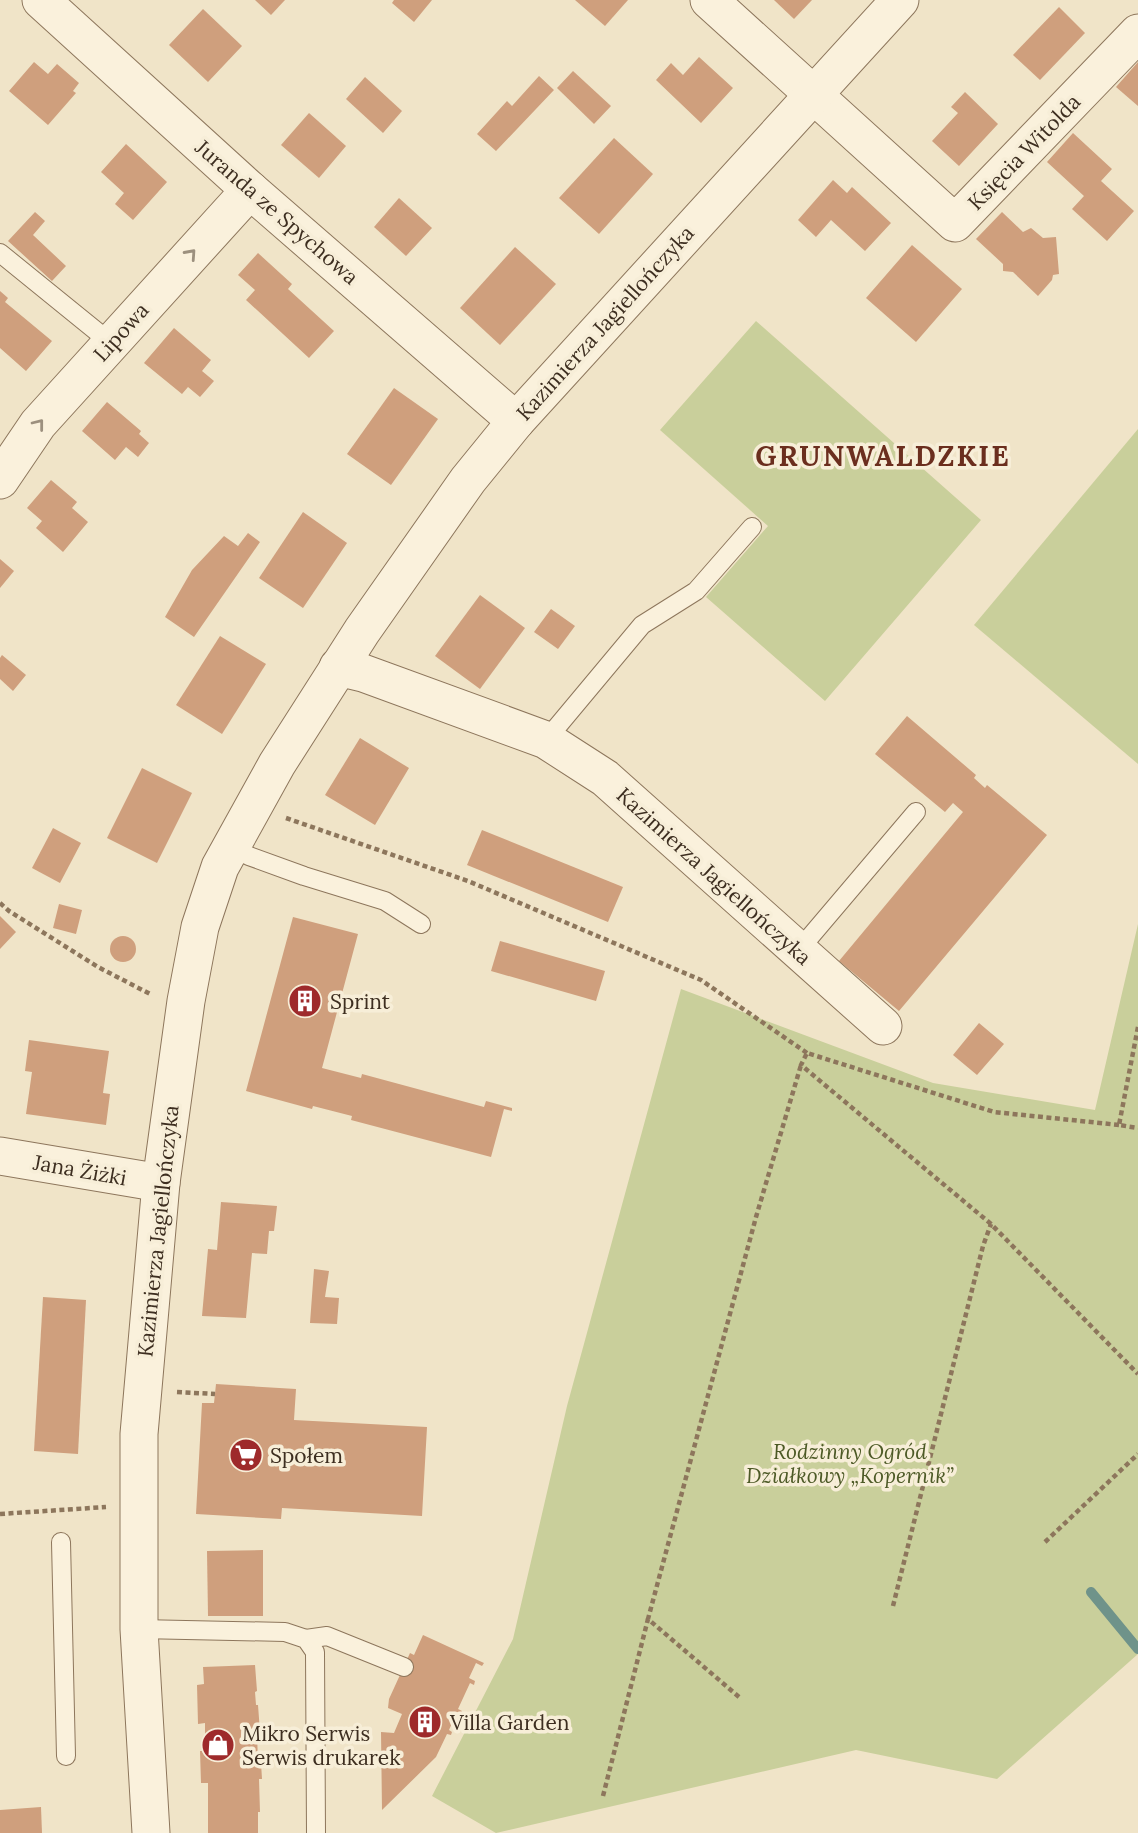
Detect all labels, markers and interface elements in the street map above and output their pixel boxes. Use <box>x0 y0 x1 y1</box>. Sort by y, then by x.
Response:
street label: Księcia Witolda <box>962 88 1086 216</box>
street label: Juranda ze Spychowa <box>189 133 364 290</box>
street label: Kazimierza Jagiellończyka <box>510 220 700 426</box>
one-way arrow <box>183 250 195 263</box>
street label: Lipowa <box>88 297 155 367</box>
one-way arrow <box>31 419 44 432</box>
district label: GRUNWALDZKIE <box>755 438 1011 474</box>
street label: Kazimierza Jagiellończyka <box>611 781 817 971</box>
building icon: Sprint <box>286 982 324 1020</box>
place label: Sprint <box>330 988 391 1015</box>
street label: Kazimierza Jagiellończyka <box>131 1104 185 1358</box>
street label: Jana Żiżki <box>30 1148 129 1191</box>
supermarket icon: Społem <box>227 1436 265 1474</box>
park label: Rodzinny Ogród Działkowy „Kopernik” <box>746 1438 954 1489</box>
place label: Społem <box>270 1442 343 1469</box>
building icon: Villa Garden <box>406 1703 444 1741</box>
place label: Villa Garden <box>449 1709 570 1736</box>
place label: Mikro Serwis Serwis drukarek <box>242 1720 401 1771</box>
shop icon: Mikro Serwis Serwis drukarek <box>199 1726 237 1764</box>

